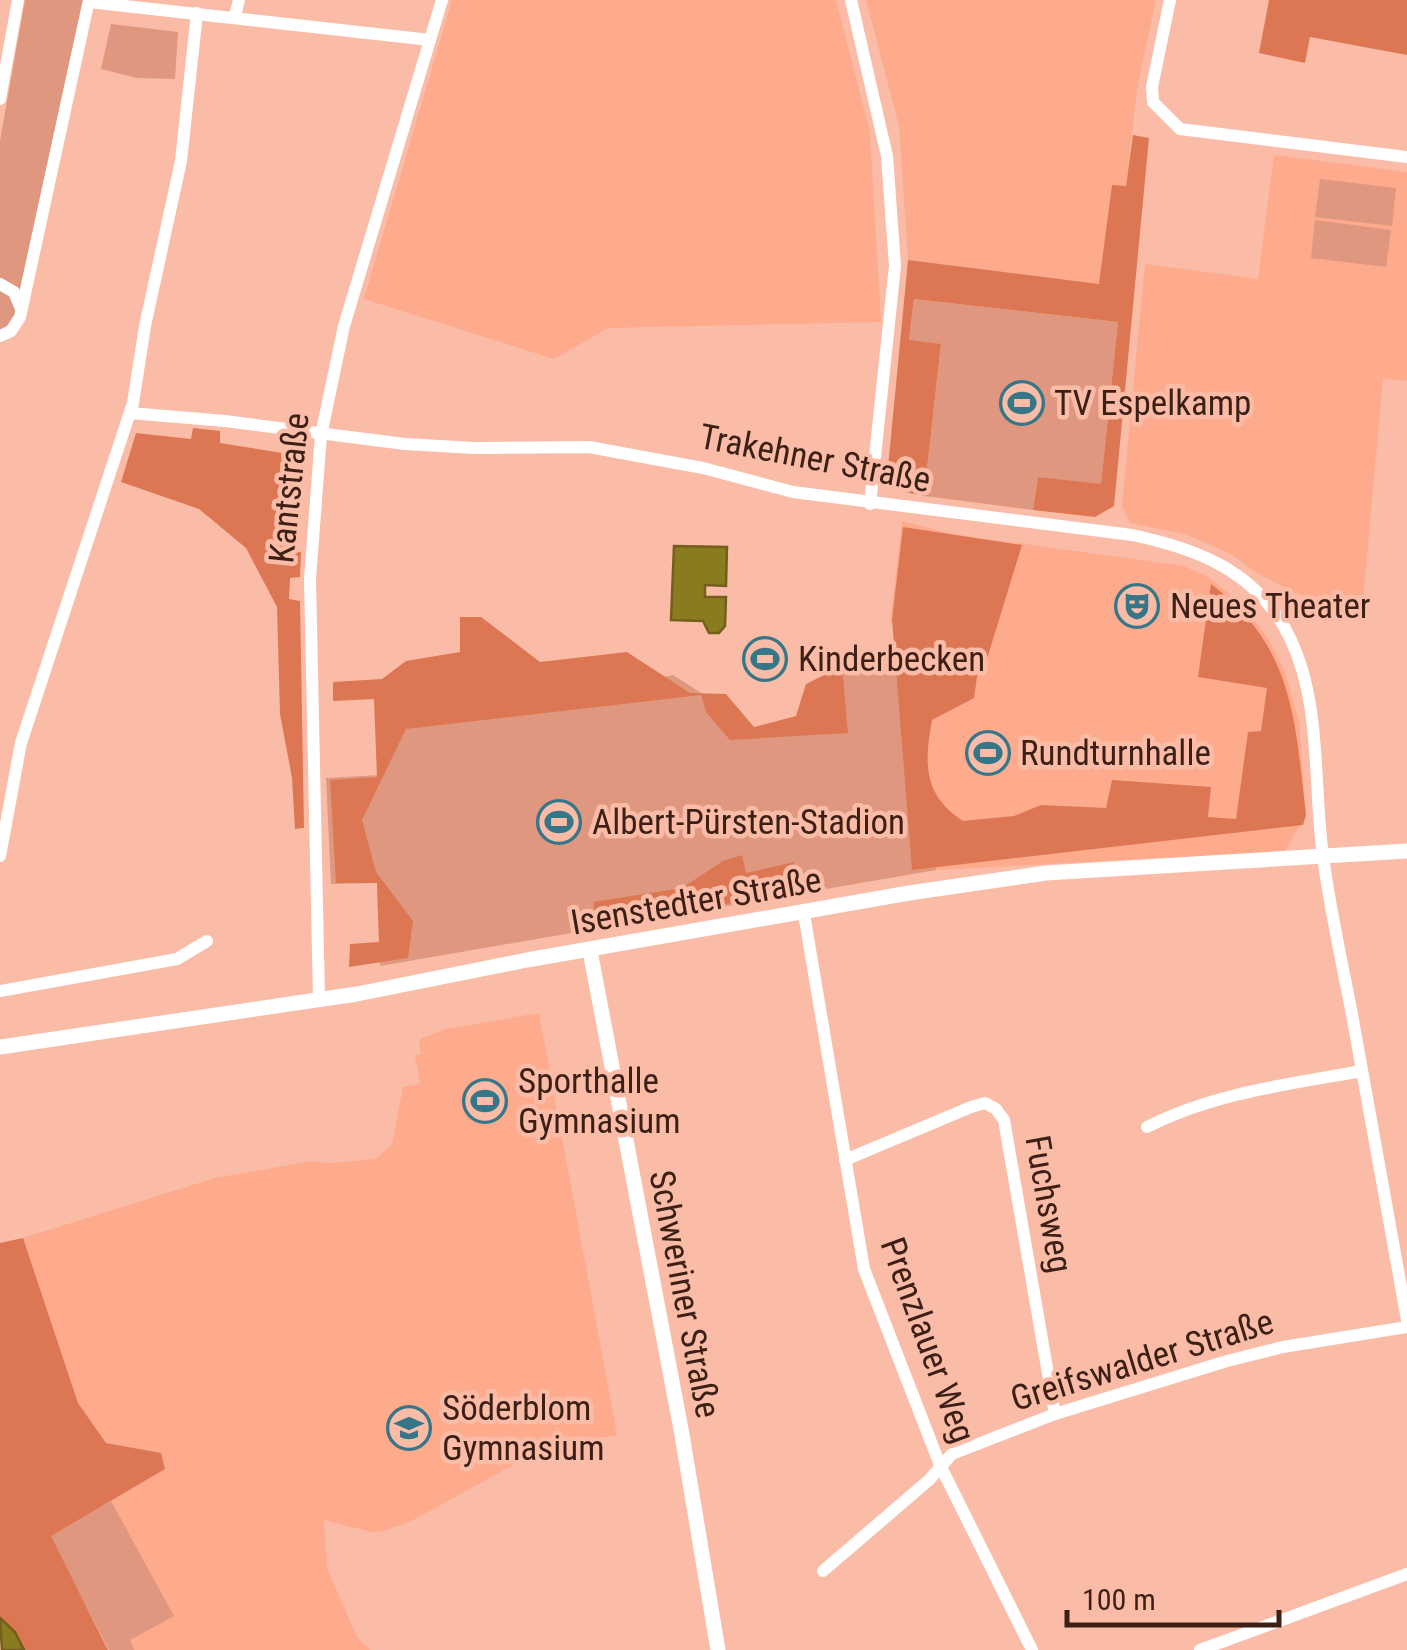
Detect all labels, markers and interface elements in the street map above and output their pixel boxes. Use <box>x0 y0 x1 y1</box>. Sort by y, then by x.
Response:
sports icon: TV Espelkamp <box>999 380 1045 426</box>
place label: TV Espelkamp <box>1054 383 1251 424</box>
street label: Kantstraße <box>261 411 318 565</box>
street label: Trakehner Straße <box>696 416 934 501</box>
theatre icon: Neues Theater <box>1114 583 1160 629</box>
place label: Neues Theater <box>1170 586 1370 627</box>
sports icon: Kinderbecken <box>742 636 788 682</box>
place label: Kinderbecken <box>798 639 985 680</box>
sports icon: Rundturnhalle <box>965 730 1011 776</box>
place label: Rundturnhalle <box>1020 733 1211 774</box>
sports icon: Albert-Pürsten-Stadion <box>536 799 582 845</box>
place label: Albert-Pürsten-Stadion <box>592 802 905 843</box>
street label: Isenstedter Straße <box>568 859 824 944</box>
place label: Sporthalle Gymnasium <box>518 1061 681 1142</box>
sports icon: Sporthalle Gymnasium <box>462 1078 508 1124</box>
street label: Fuchsweg <box>1016 1132 1081 1276</box>
street label: Schweriner Straße <box>640 1167 729 1421</box>
street label: Prenzlauer Weg <box>871 1232 984 1448</box>
street label: Greifswalder Straße <box>1006 1301 1278 1420</box>
place label: Söderblom Gymnasium <box>442 1388 605 1469</box>
school or university icon: Söderblom Gymnasium <box>386 1405 432 1451</box>
scale bar <box>1067 1565 1280 1627</box>
text: 100 m <box>1082 1582 1156 1617</box>

